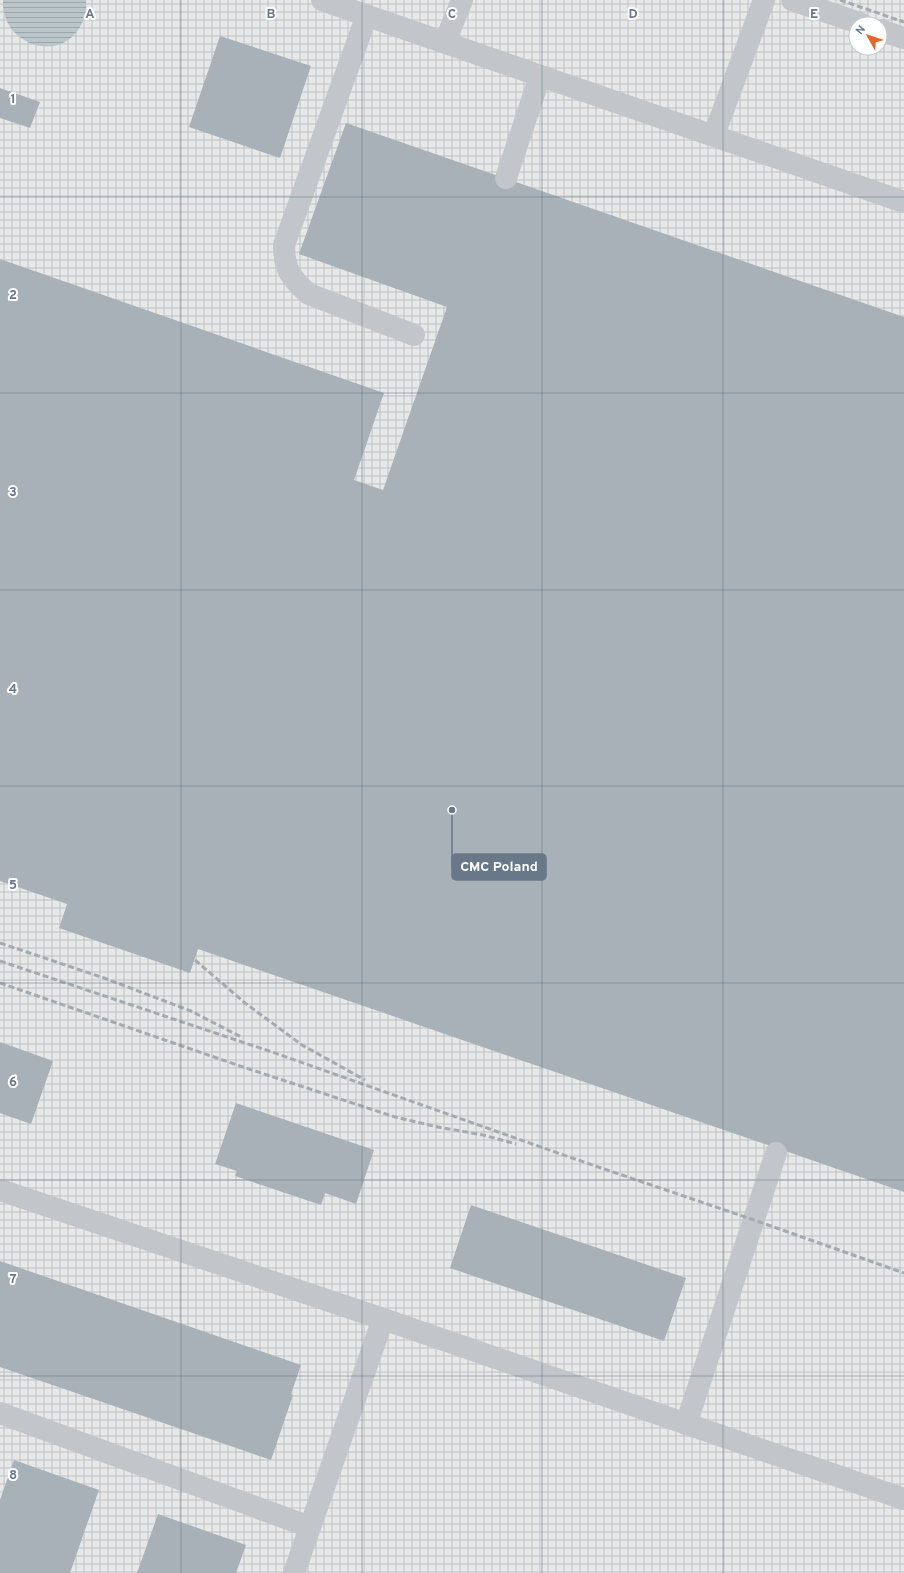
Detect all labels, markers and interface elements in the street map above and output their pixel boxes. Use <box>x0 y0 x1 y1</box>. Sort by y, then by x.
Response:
text: A <box>85 7 95 23</box>
text: B <box>267 7 276 23</box>
text: C <box>448 7 456 23</box>
text: D <box>628 7 638 23</box>
text: E <box>810 7 818 23</box>
north arrow <box>848 16 888 56</box>
text: N <box>853 23 869 38</box>
text: 1 <box>10 92 16 108</box>
text: 2 <box>9 288 17 304</box>
text: 3 <box>9 485 17 501</box>
text: 4 <box>9 682 17 698</box>
callout: CMC Poland <box>452 854 546 880</box>
text: CMC Poland <box>460 859 538 876</box>
text: 5 <box>9 878 17 894</box>
text: 6 <box>9 1075 17 1091</box>
text: 7 <box>10 1272 17 1288</box>
text: 8 <box>9 1468 17 1484</box>

